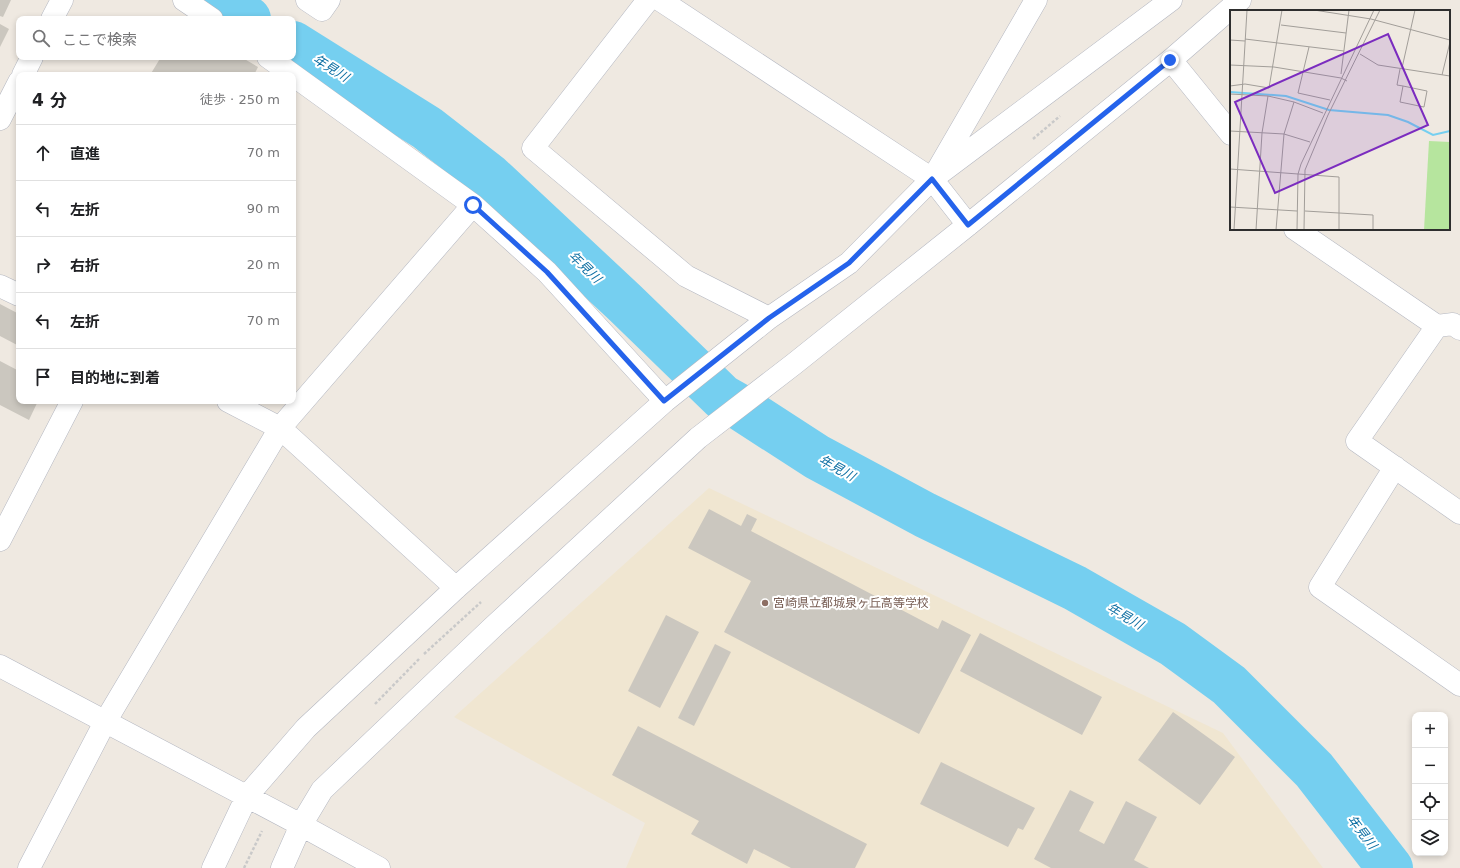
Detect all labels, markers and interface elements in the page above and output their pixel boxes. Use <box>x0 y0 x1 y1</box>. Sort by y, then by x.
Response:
inset map <box>1230 10 1450 230</box>
search box <box>16 16 296 60</box>
icon: search <box>30 27 52 49</box>
text: ここで検索 <box>62 31 137 49</box>
water label: 年見川 <box>310 51 353 86</box>
route end <box>1161 51 1179 69</box>
text: 4 分 <box>32 90 67 110</box>
text: 徒歩 · 250 m <box>200 92 280 107</box>
icon: ahead <box>32 142 54 164</box>
text: 直進 <box>70 145 100 163</box>
text: 70 m <box>247 145 280 160</box>
route start <box>464 196 482 214</box>
icon: left <box>32 198 54 220</box>
text: 左折 <box>70 201 100 219</box>
text: 90 m <box>247 201 280 216</box>
water label: 年見川 <box>566 248 606 287</box>
icon: right <box>32 254 54 276</box>
text: 右折 <box>70 257 100 275</box>
text: 20 m <box>247 257 280 272</box>
icon: left <box>32 310 54 332</box>
text: 左折 <box>70 313 100 331</box>
text: 70 m <box>247 313 280 328</box>
icon: arrive <box>32 366 54 388</box>
text: 目的地に到着 <box>70 369 160 387</box>
water label: 年見川 <box>816 452 859 485</box>
place label: 宮崎県立都城泉ヶ丘高等学校 <box>773 596 929 610</box>
marker: 宮崎県立都城泉ヶ丘高等学校 <box>760 598 770 608</box>
water label: 年見川 <box>1104 600 1147 633</box>
map controls <box>1412 712 1448 856</box>
button: + <box>1412 712 1448 748</box>
button: − <box>1412 748 1448 784</box>
button: locate <box>1412 784 1448 820</box>
water label: 年見川 <box>1344 812 1381 854</box>
button: layers <box>1412 820 1448 856</box>

